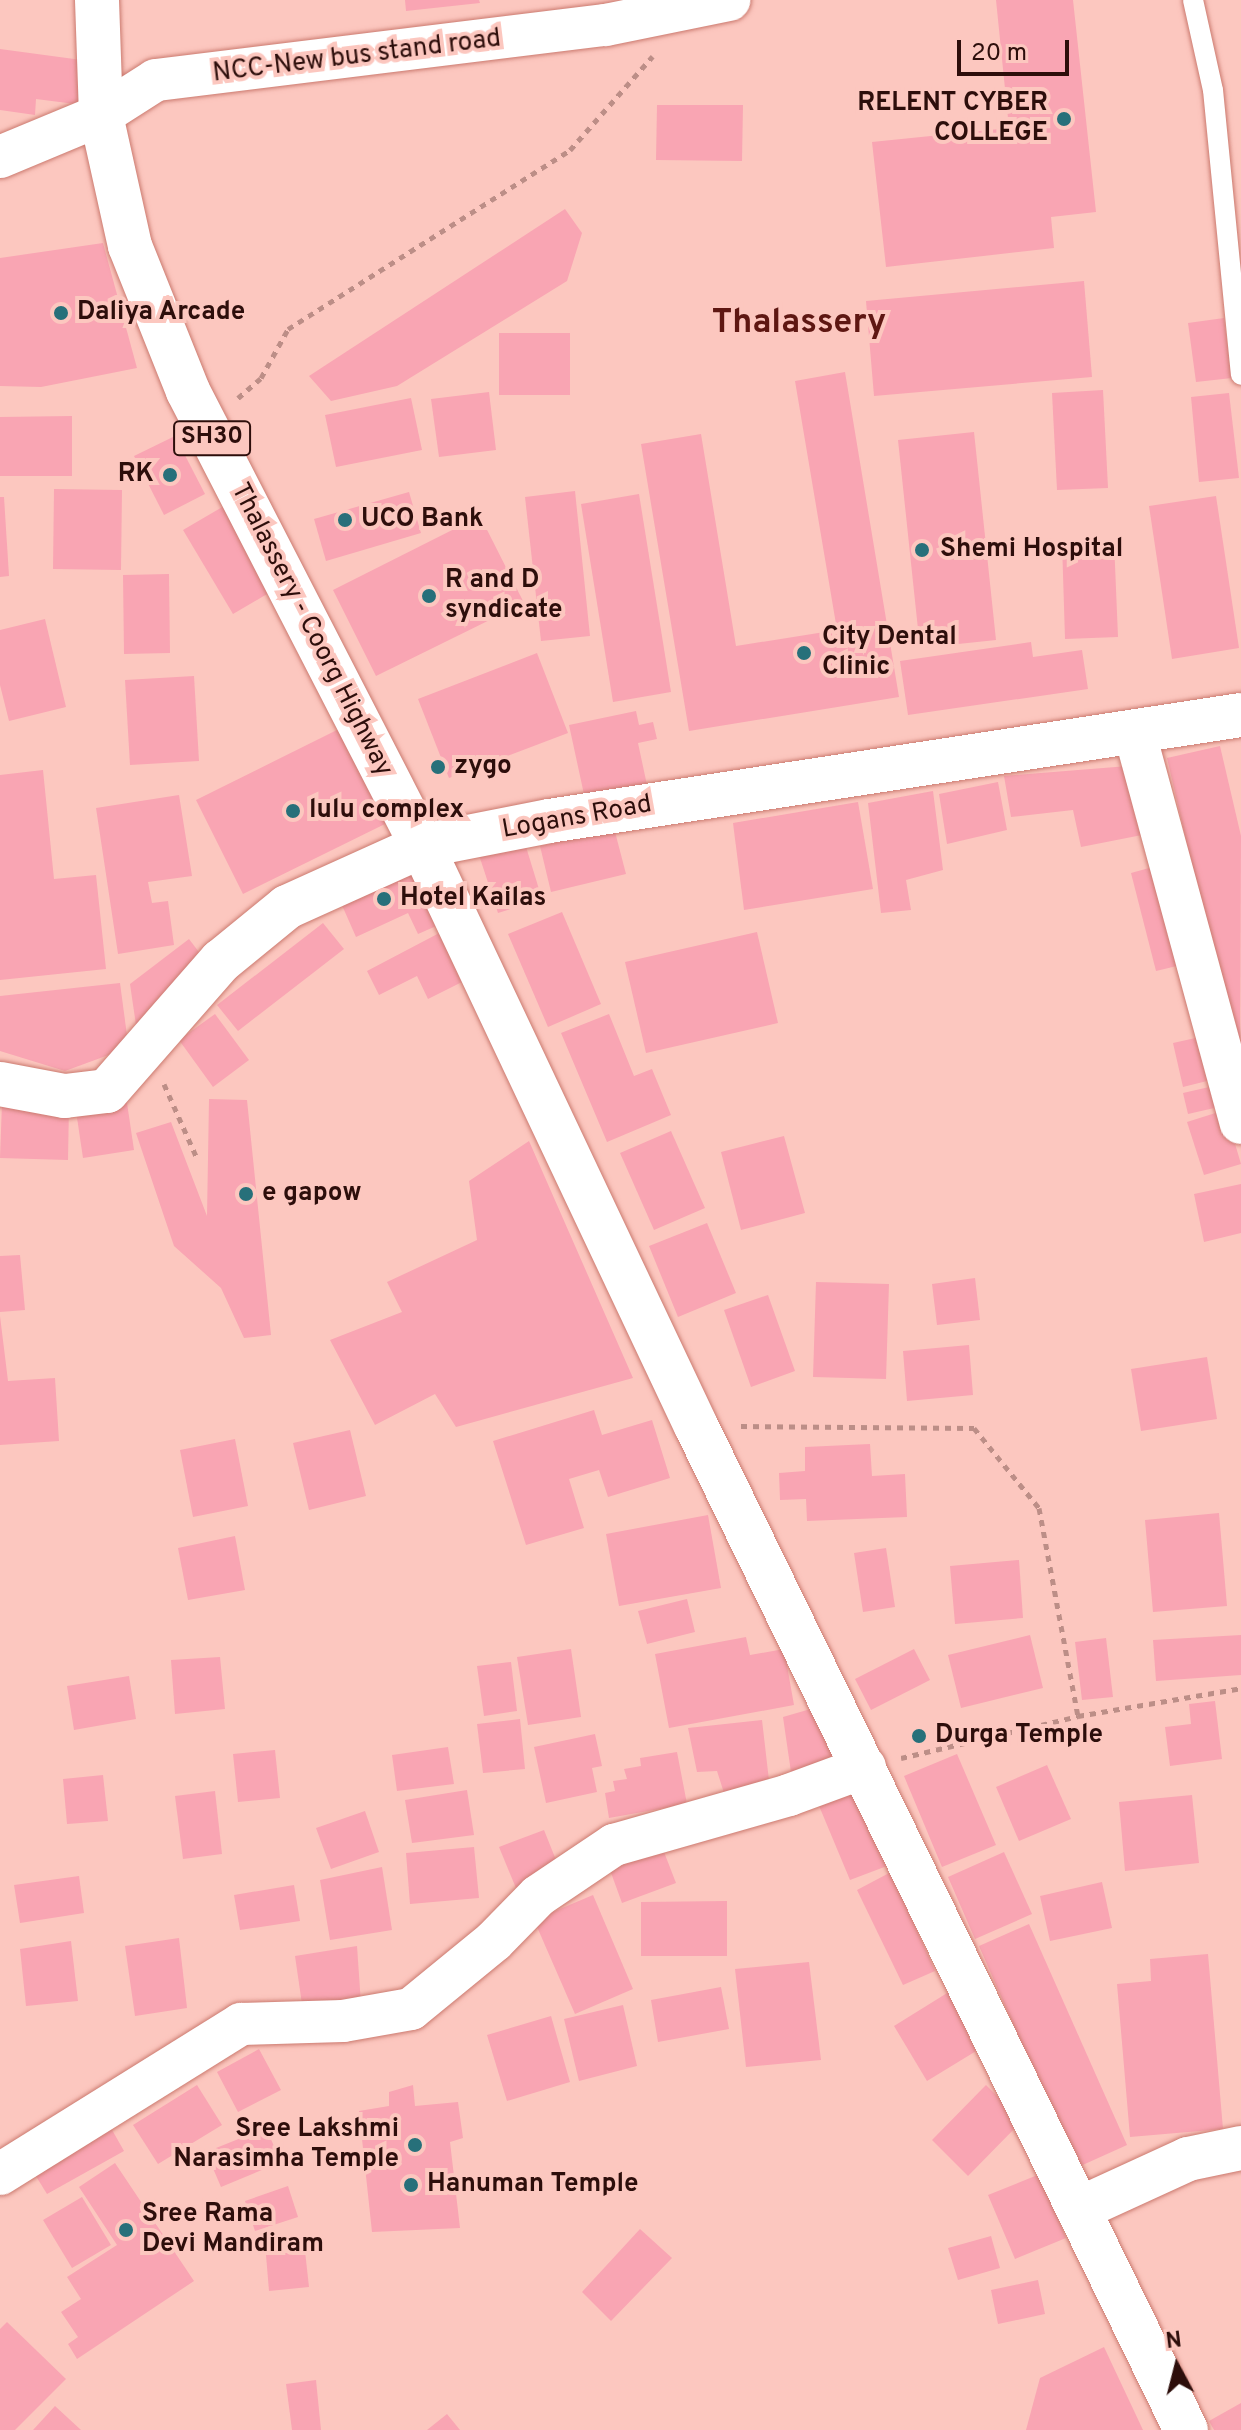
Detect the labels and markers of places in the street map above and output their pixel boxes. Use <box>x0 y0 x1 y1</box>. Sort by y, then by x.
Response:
place label: RELENT CYBER COLLEGE <box>857 88 1048 150</box>
marker: RELENT CYBER COLLEGE <box>1055 110 1073 128</box>
place label: Daliya Arcade <box>77 297 246 329</box>
marker: Daliya Arcade <box>52 304 70 322</box>
place label: RK <box>118 459 154 491</box>
marker: RK <box>161 466 179 484</box>
place label: UCO Bank <box>361 504 484 536</box>
marker: UCO Bank <box>336 511 354 529</box>
place label: Shemi Hospital <box>940 534 1123 566</box>
marker: Shemi Hospital <box>911 539 933 561</box>
place label: R and D syndicate <box>445 565 563 626</box>
marker: R and D syndicate <box>420 587 438 605</box>
place label: City Dental Clinic <box>822 622 957 684</box>
marker: City Dental Clinic <box>793 642 815 664</box>
place label: zygo <box>454 751 512 783</box>
marker: zygo <box>429 758 447 776</box>
place label: lulu complex <box>309 795 464 827</box>
marker: lulu complex <box>284 802 302 820</box>
place label: Hotel Kailas <box>400 883 546 915</box>
marker: Hotel Kailas <box>375 890 393 908</box>
place label: e gapow <box>262 1178 362 1210</box>
marker: e gapow <box>237 1185 255 1203</box>
place label: Durga Temple <box>935 1720 1103 1752</box>
marker: Durga Temple <box>910 1727 928 1745</box>
place label: Sree Lakshmi Narasimha Temple <box>173 2114 399 2176</box>
marker: Sree Lakshmi Narasimha Temple <box>406 2136 424 2154</box>
place label: Hanuman Temple <box>427 2169 639 2201</box>
marker: Hanuman Temple <box>402 2176 420 2194</box>
place label: Sree Rama Devi Mandiram <box>142 2199 324 2260</box>
marker: Sree Rama Devi Mandiram <box>117 2221 135 2239</box>

